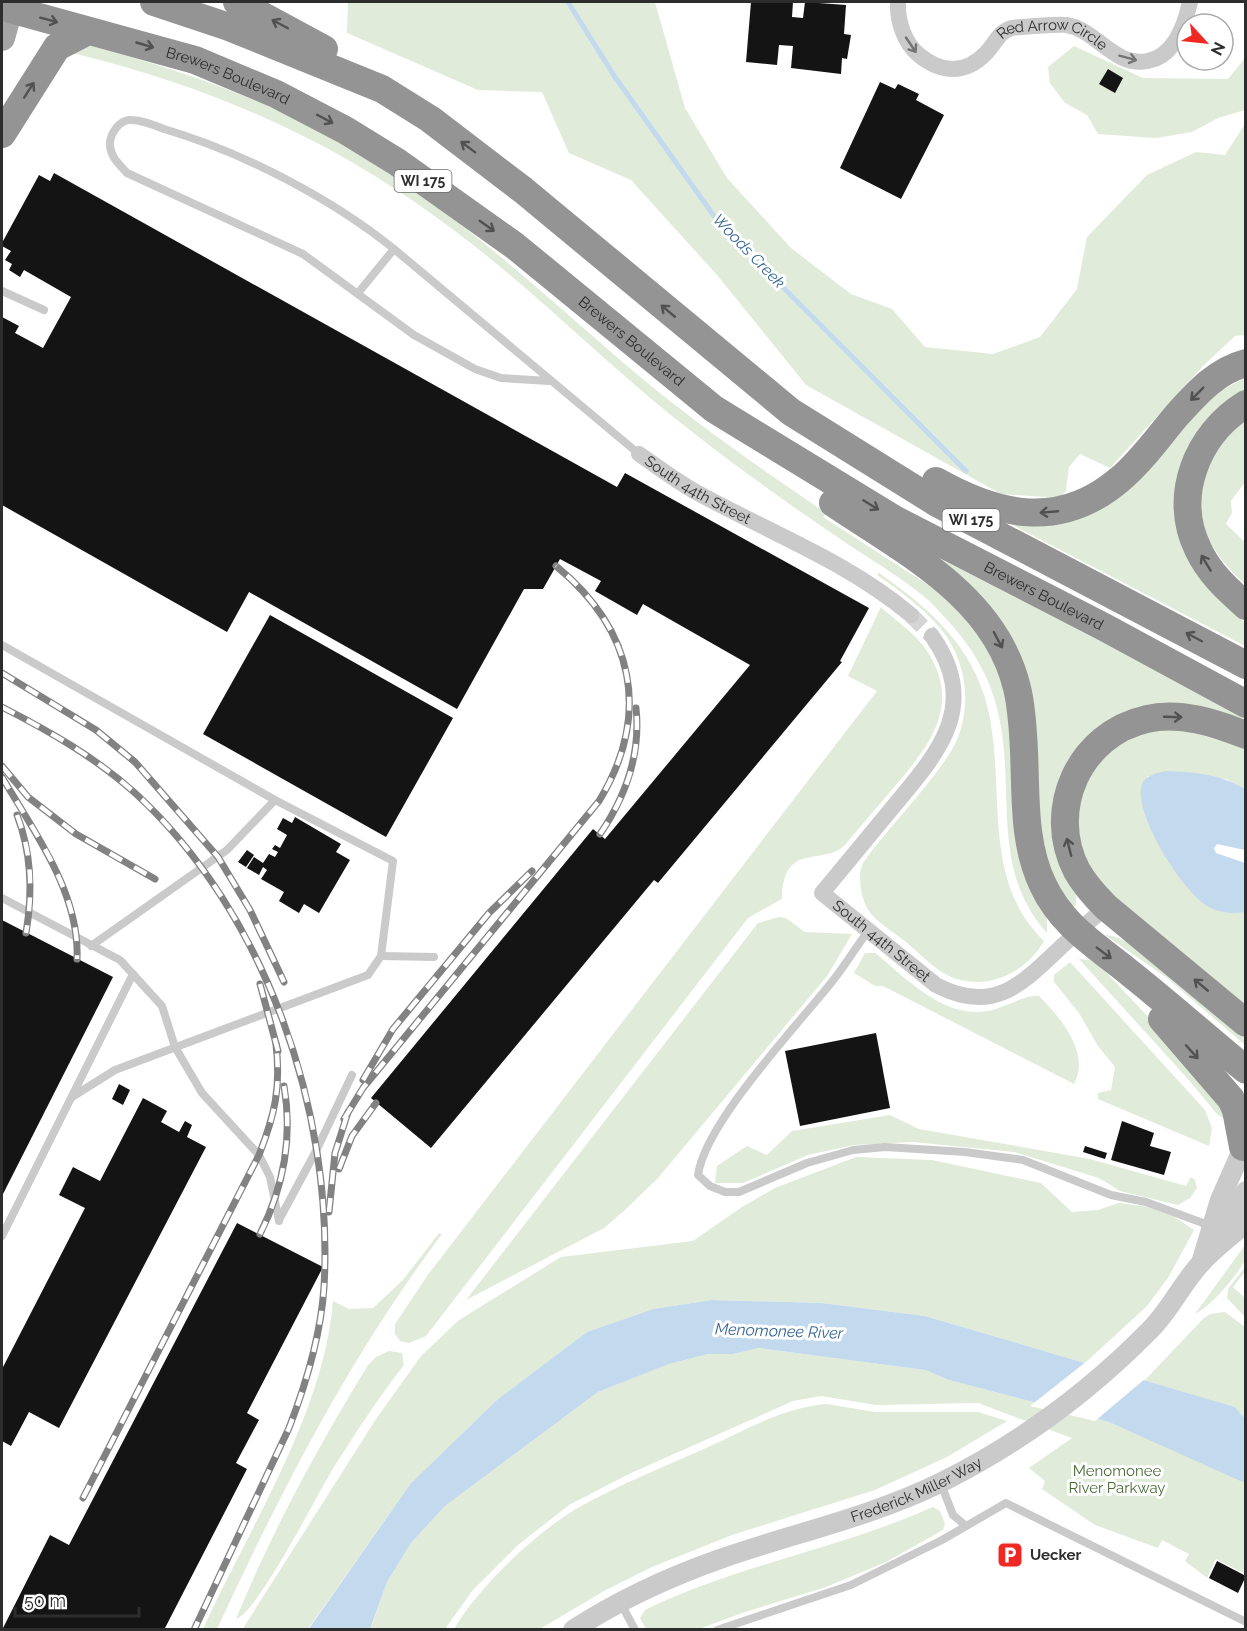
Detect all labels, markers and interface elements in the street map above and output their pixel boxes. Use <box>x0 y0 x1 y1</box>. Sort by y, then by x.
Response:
north arrow <box>1175 12 1235 72</box>
one-way arrow <box>39 15 58 26</box>
street label: Red Arrow Circle <box>993 16 1111 54</box>
one-way arrow <box>272 18 289 30</box>
one-way arrow <box>905 36 917 52</box>
text: N <box>1207 39 1229 58</box>
one-way arrow <box>135 40 154 52</box>
street label: Brewers Boulevard <box>164 43 293 108</box>
one-way arrow <box>1118 53 1137 65</box>
one-way arrow <box>23 82 36 99</box>
one-way arrow <box>315 114 333 125</box>
one-way arrow <box>460 141 476 154</box>
road number: WI 175 <box>394 170 452 192</box>
water label: Woods Creek <box>709 210 789 292</box>
one-way arrow <box>479 220 495 232</box>
street label: Brewers Boulevard <box>575 293 688 390</box>
one-way arrow <box>661 304 676 318</box>
one-way arrow <box>1190 386 1204 401</box>
street label: South 44th Street <box>641 452 754 528</box>
one-way arrow <box>862 500 879 512</box>
one-way arrow <box>1039 507 1059 518</box>
road number: WI 175 <box>942 509 1000 531</box>
one-way arrow <box>1200 555 1212 572</box>
street label: Brewers Boulevard <box>981 558 1106 634</box>
one-way arrow <box>993 630 1004 648</box>
one-way arrow <box>1186 631 1203 643</box>
one-way arrow <box>1163 712 1183 723</box>
one-way arrow <box>1062 838 1074 857</box>
street label: South 44th Street <box>829 896 934 986</box>
one-way arrow <box>1095 947 1111 959</box>
one-way arrow <box>1193 979 1209 992</box>
one-way arrow <box>1185 1045 1199 1060</box>
water label: Menomonee River <box>715 1319 844 1343</box>
street label: Frederick Miller Way <box>848 1453 985 1526</box>
park label: Menomonee River Parkway <box>1069 1462 1165 1497</box>
parking icon: Uecker <box>995 1540 1025 1570</box>
place label: Uecker <box>1030 1546 1081 1564</box>
scale bar <box>15 1580 140 1618</box>
text: 50 m <box>24 1590 66 1611</box>

